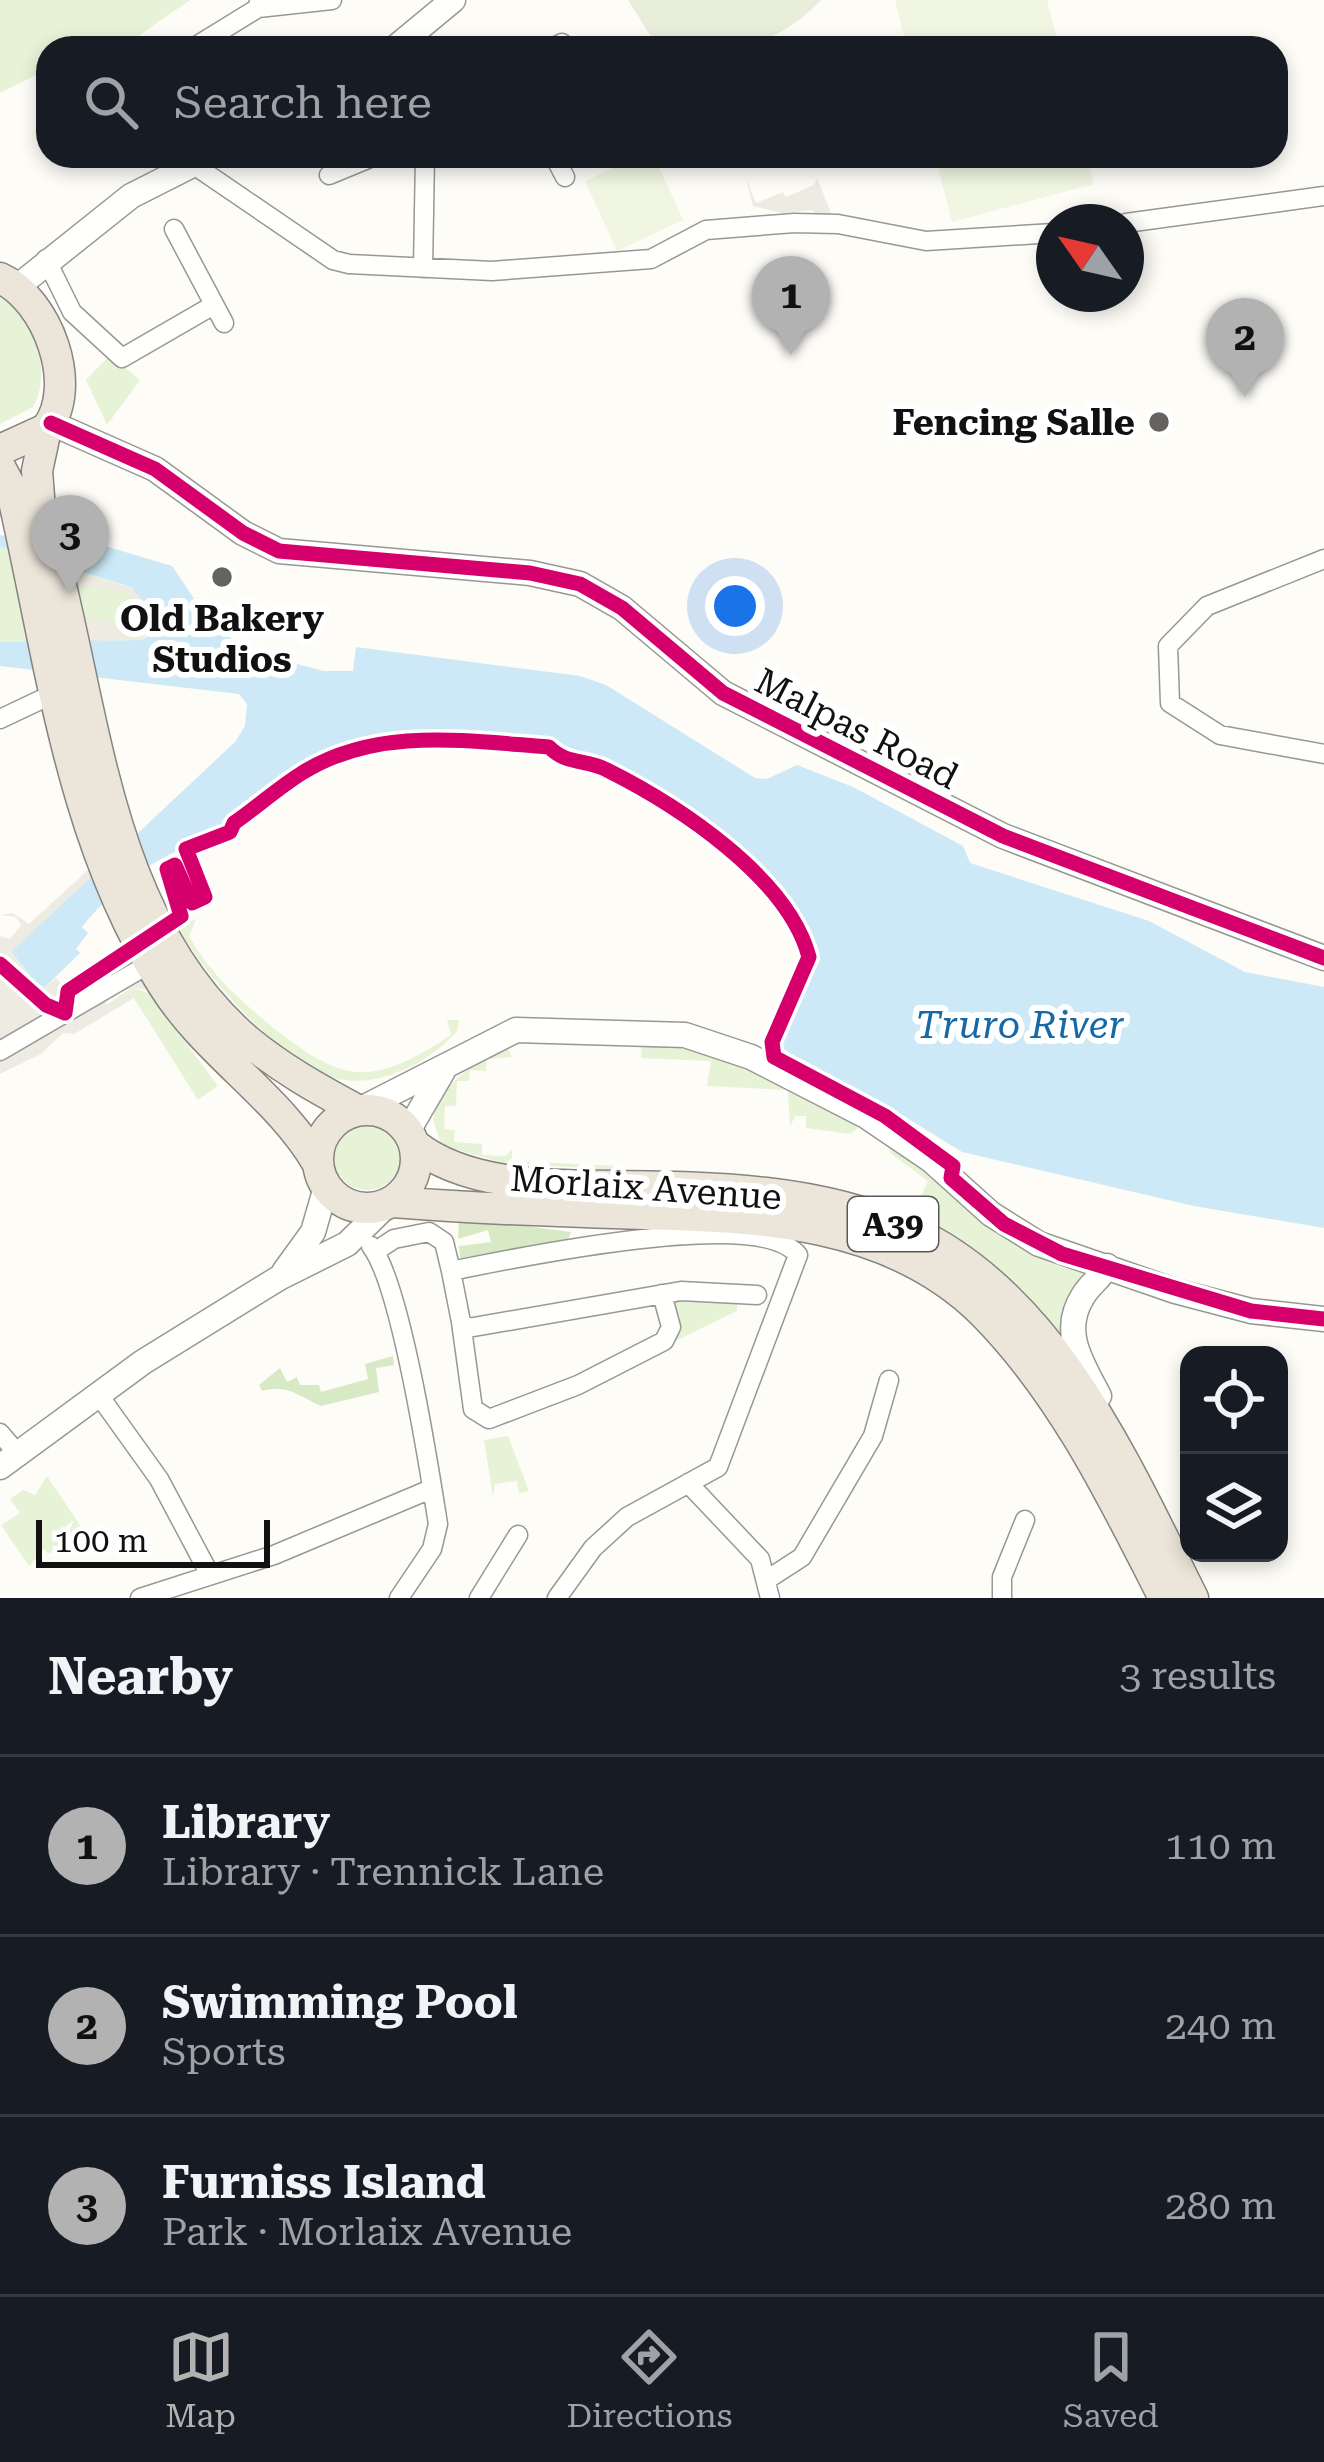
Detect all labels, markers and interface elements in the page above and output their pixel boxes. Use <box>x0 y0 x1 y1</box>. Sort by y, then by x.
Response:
search box <box>36 36 1288 168</box>
icon: search <box>78 69 144 135</box>
text: Search here <box>174 76 432 129</box>
north arrow <box>1036 204 1144 312</box>
pin: 1 <box>752 256 830 355</box>
pin: 2 <box>1206 298 1284 397</box>
place label: Fencing Salle <box>892 402 1135 444</box>
marker: Fencing Salle <box>1146 409 1172 435</box>
pin: 3 <box>31 495 109 594</box>
marker: Old Bakery Studios <box>209 564 235 590</box>
your location <box>705 576 765 636</box>
place label: Old Bakery Studios <box>120 598 324 681</box>
street label: Malpas Road <box>748 660 965 798</box>
water label: Truro River <box>915 1002 1125 1048</box>
street label: Morlaix Avenue <box>509 1158 783 1218</box>
road number: A39 <box>848 1197 938 1251</box>
map controls <box>1180 1346 1288 1562</box>
button: locate <box>1180 1346 1288 1454</box>
button: layers <box>1180 1454 1288 1562</box>
scale bar <box>36 1514 270 1567</box>
text: 100 m <box>54 1521 148 1560</box>
text: Nearby <box>48 1647 233 1706</box>
text: 3 results <box>1119 1653 1276 1699</box>
text: Library <box>162 1796 330 1849</box>
text: 1 <box>76 1823 98 1869</box>
text: 110 m <box>1165 1823 1276 1869</box>
text: Library · Trennick Lane <box>162 1849 604 1895</box>
text: Swimming Pool <box>162 1976 518 2029</box>
text: 2 <box>76 2003 98 2049</box>
text: 240 m <box>1165 2003 1276 2049</box>
text: Sports <box>162 2029 285 2075</box>
text: Furniss Island <box>162 2156 486 2209</box>
text: 3 <box>76 2183 98 2229</box>
text: 280 m <box>1165 2183 1276 2229</box>
text: Park · Morlaix Avenue <box>162 2209 572 2255</box>
tab: Map <box>165 2324 236 2435</box>
tab: Directions <box>566 2324 732 2435</box>
tab: Saved <box>1063 2324 1159 2435</box>

